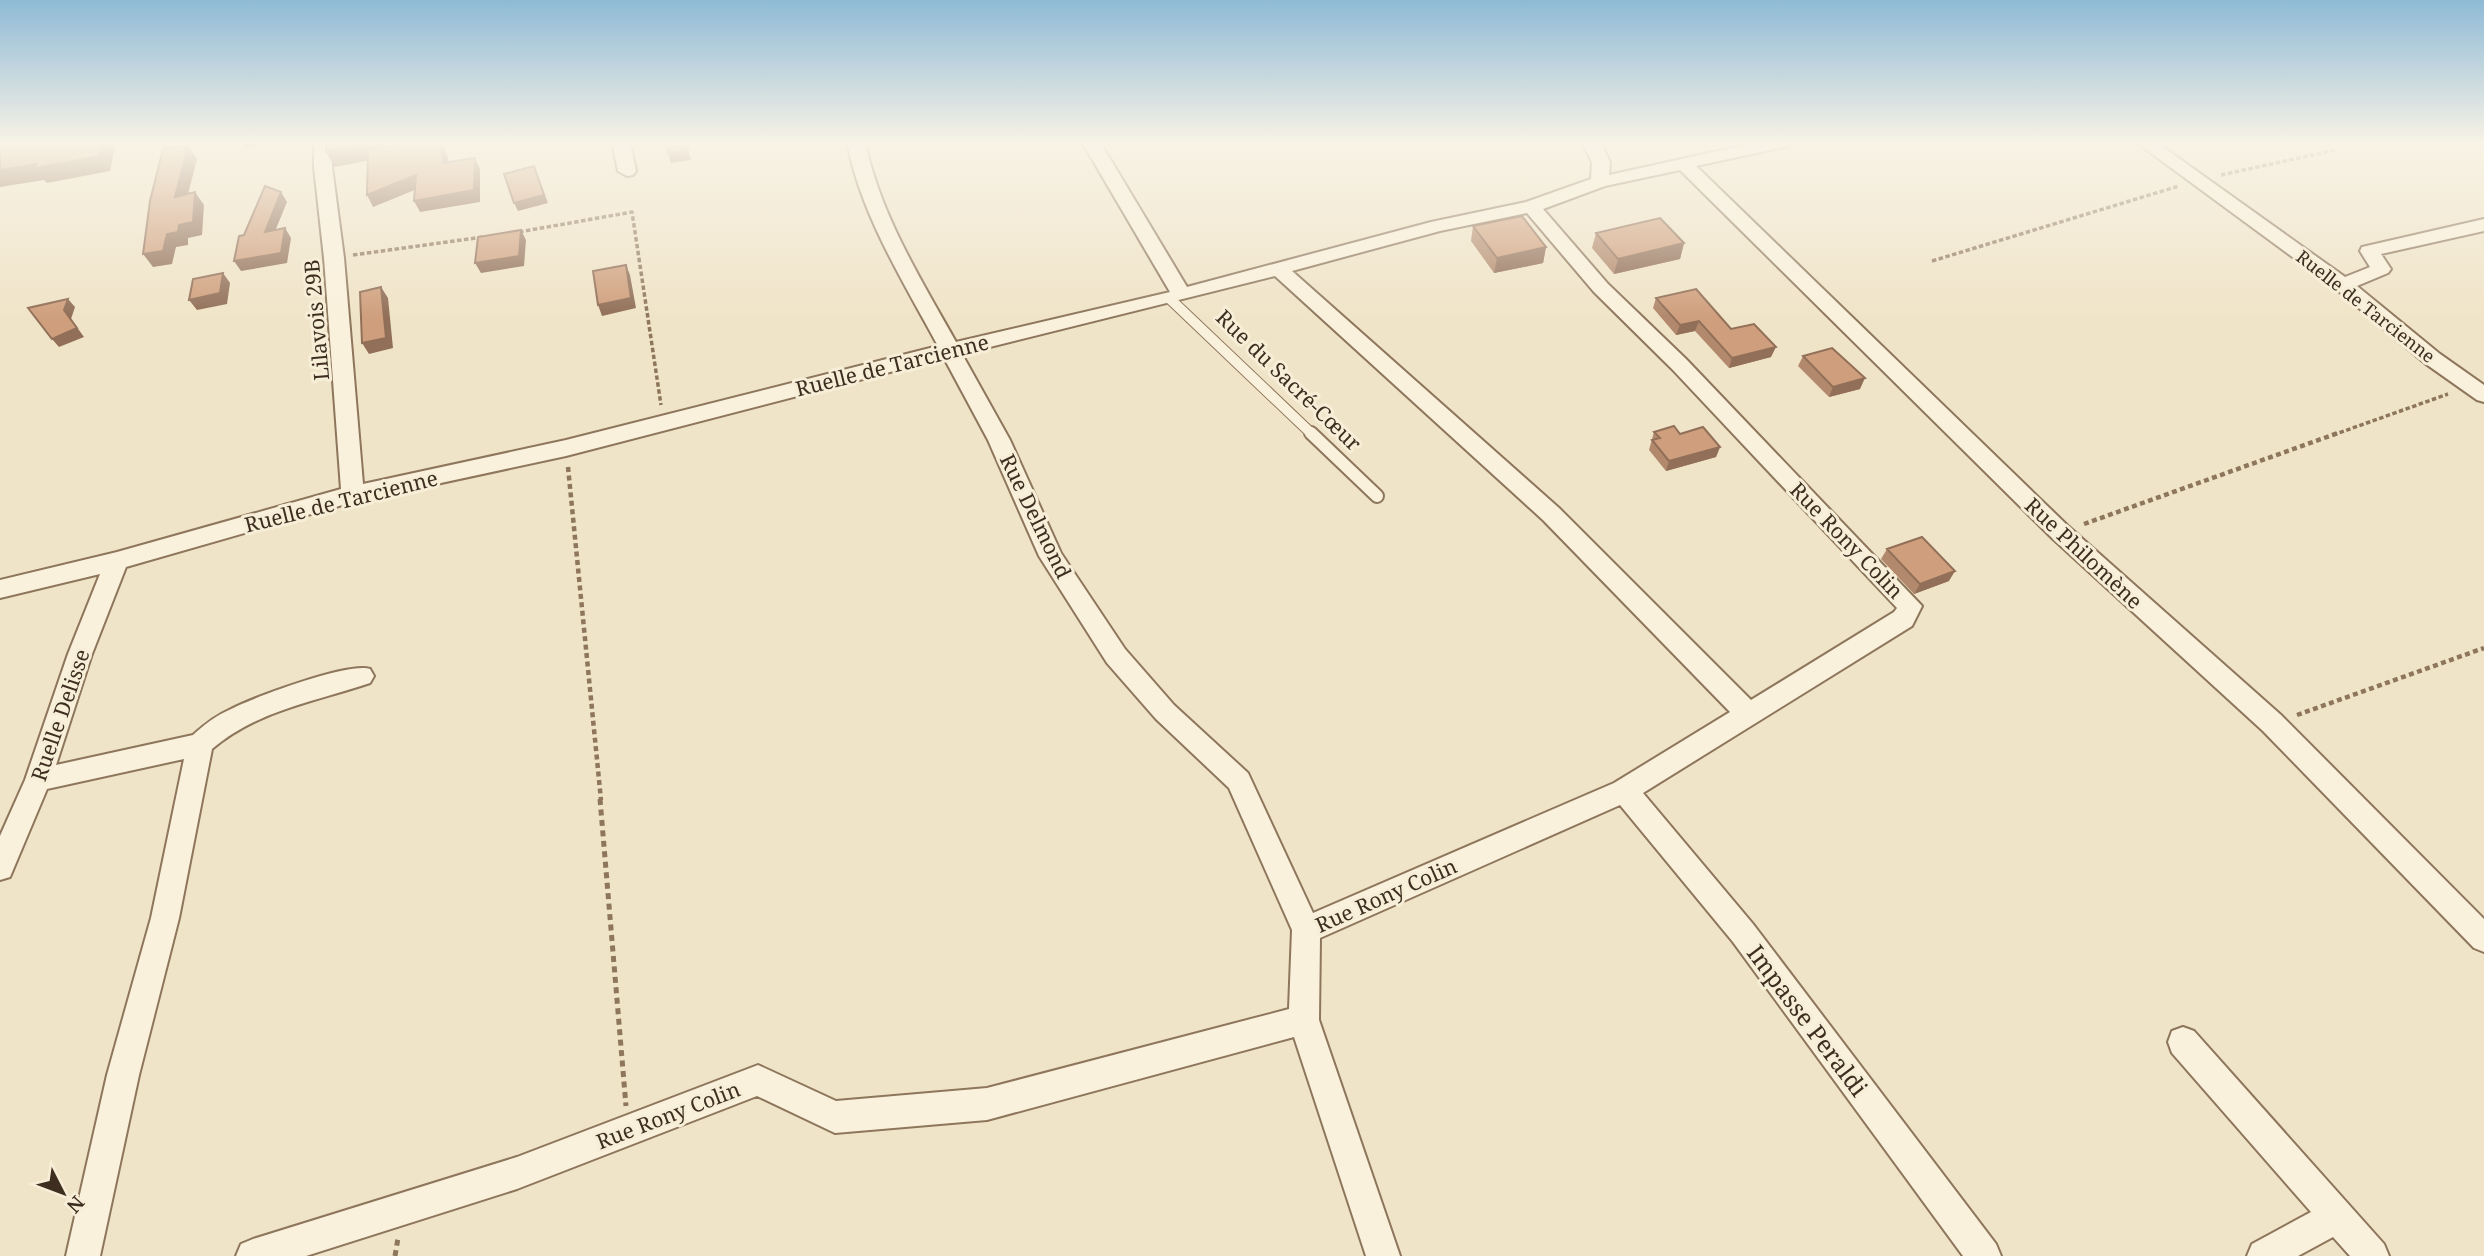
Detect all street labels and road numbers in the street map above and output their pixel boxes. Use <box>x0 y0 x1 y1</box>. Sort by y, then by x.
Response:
street label: Ruelle de Tarcienne <box>2292 244 2440 368</box>
street label: Lilavois 29B <box>297 258 335 382</box>
street label: Rue du Sacré-Cœur <box>1210 303 1368 457</box>
street label: Ruelle de Tarcienne <box>792 327 992 403</box>
street label: Rue Delmond <box>994 449 1078 583</box>
street label: Ruelle de Tarcienne <box>241 463 441 539</box>
street label: Rue Rony Colin <box>1784 476 1910 604</box>
street label: Rue Philomène <box>2019 491 2149 615</box>
street label: Ruelle Delisse <box>24 645 96 785</box>
street label: Rue Rony Colin <box>1311 851 1461 939</box>
street label: Impasse Peraldi <box>1740 937 1876 1103</box>
street label: Rue Rony Colin <box>592 1075 744 1155</box>

